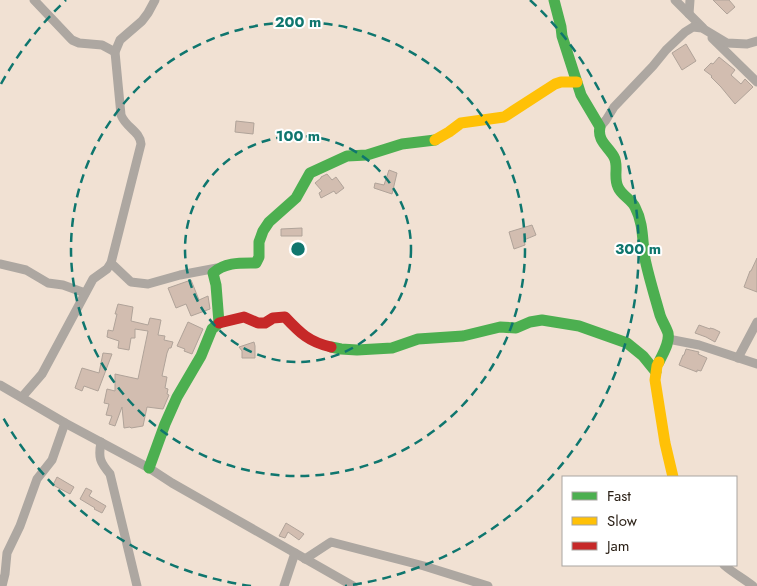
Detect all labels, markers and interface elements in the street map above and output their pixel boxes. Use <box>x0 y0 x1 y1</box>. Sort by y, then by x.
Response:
text: 200 m <box>275 11 321 33</box>
text: 100 m <box>276 125 320 147</box>
text: 300 m <box>615 238 661 260</box>
centre of rings <box>289 240 307 258</box>
legend <box>562 476 737 566</box>
text: Fast <box>607 485 631 507</box>
text: Slow <box>607 510 638 532</box>
text: Jam <box>605 535 630 557</box>

